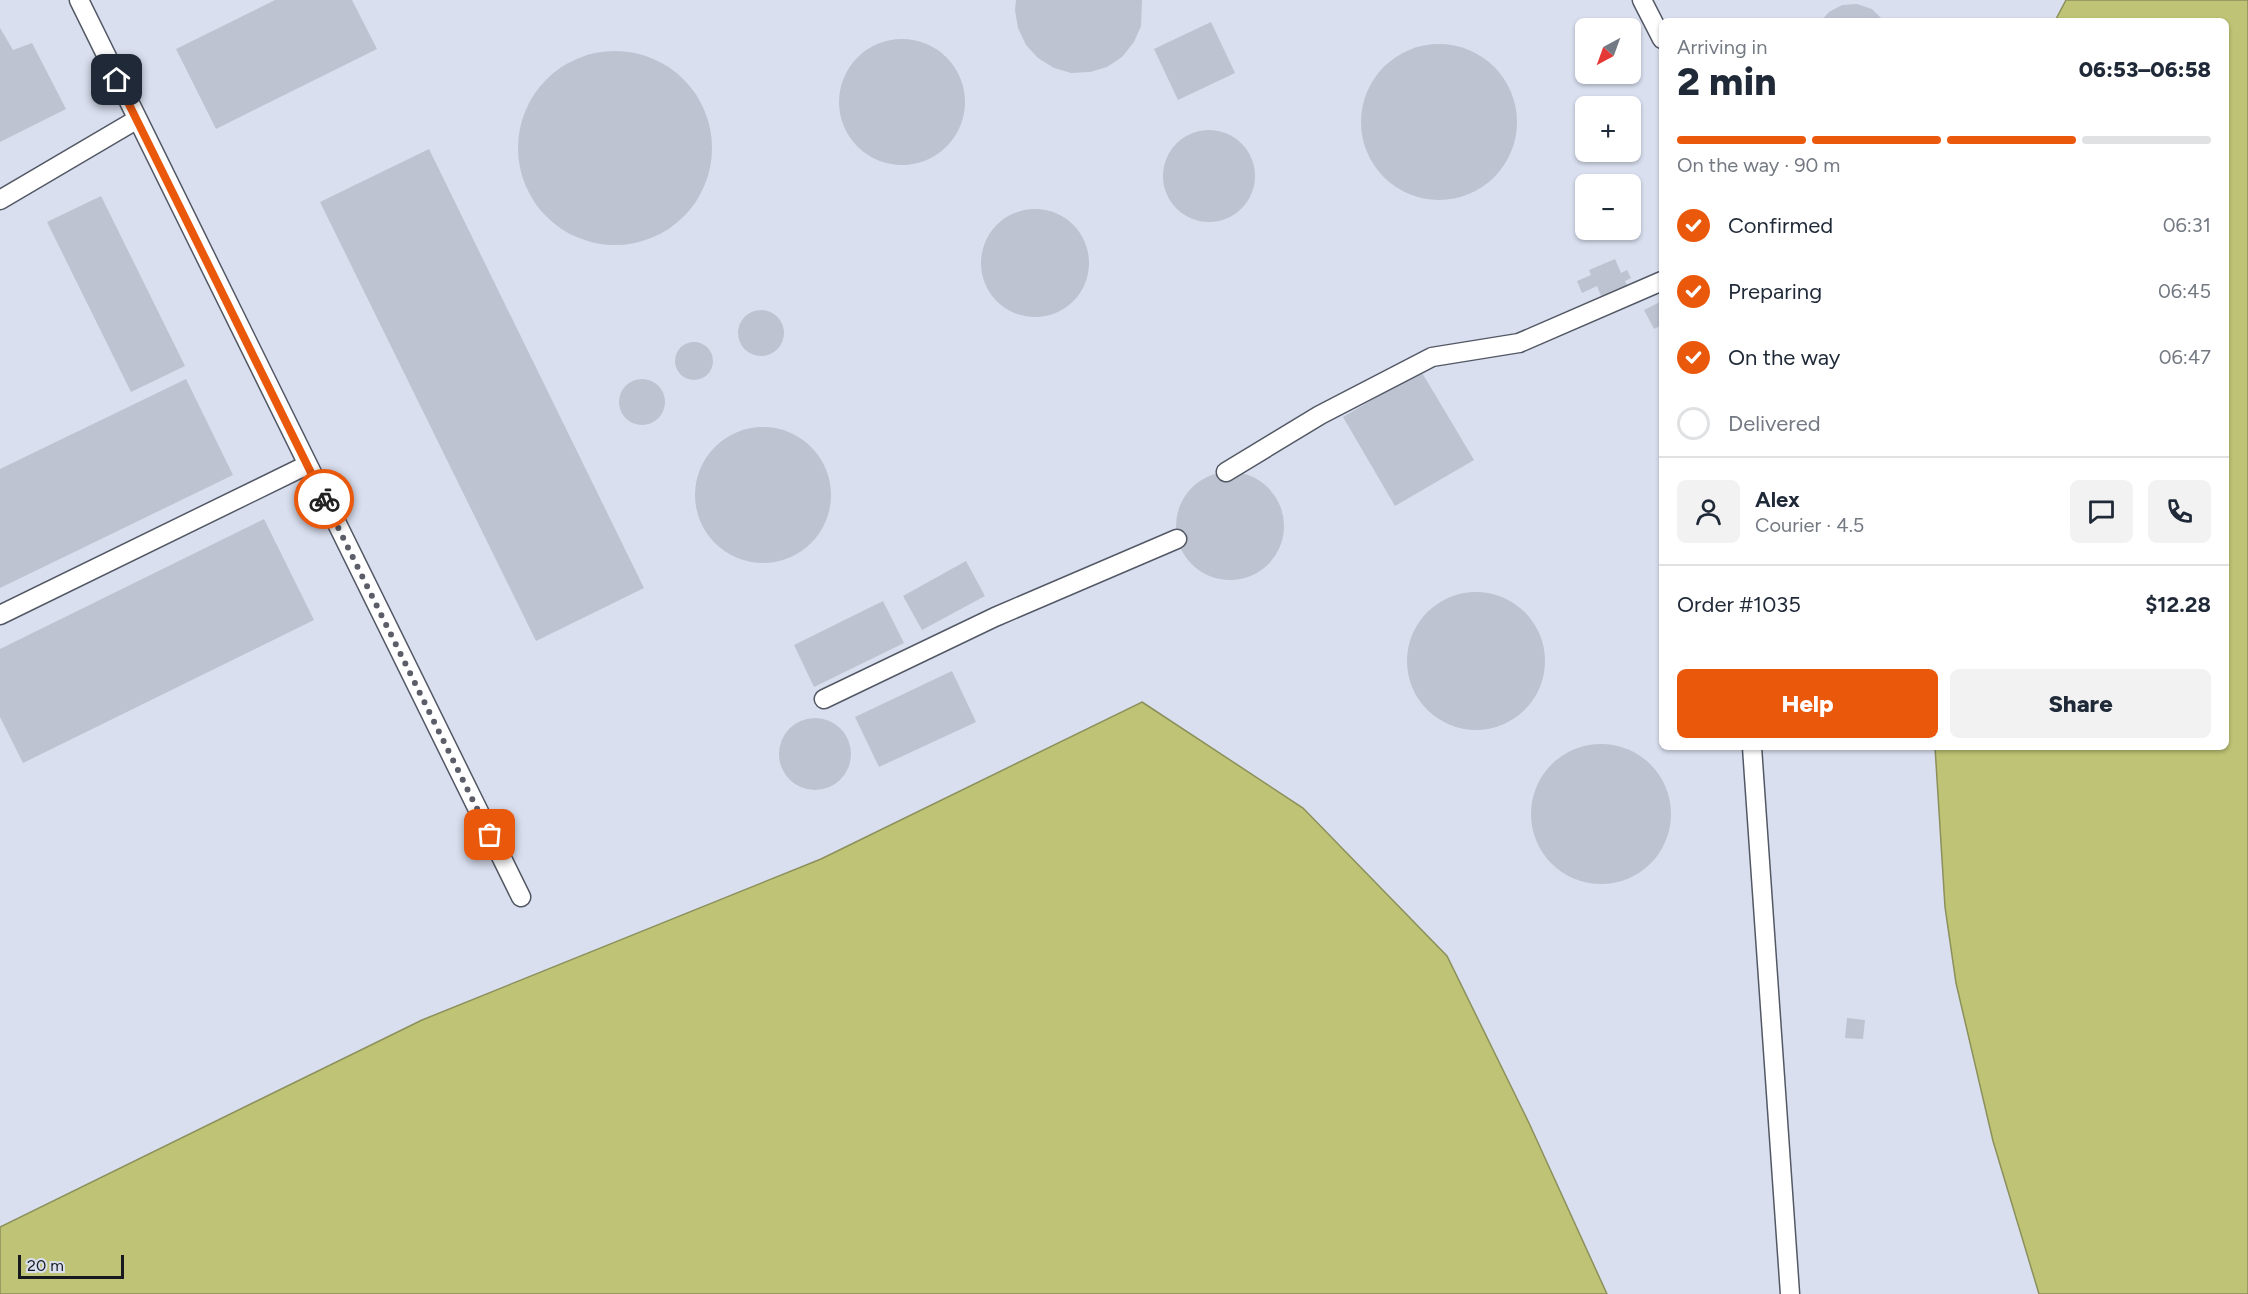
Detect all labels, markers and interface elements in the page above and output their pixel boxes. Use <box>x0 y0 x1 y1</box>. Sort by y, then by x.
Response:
north arrow <box>1575 18 1641 84</box>
map controls <box>1575 18 1641 240</box>
text: Arriving in <box>1677 35 1767 59</box>
pin <box>91 54 142 105</box>
text: 06:53–06:58 <box>2079 56 2211 83</box>
text: 2 min <box>1677 58 1777 105</box>
icon: home <box>100 63 133 96</box>
button: + <box>1575 96 1641 162</box>
text: On the way · 90 m <box>1677 153 1840 177</box>
button: − <box>1575 174 1641 240</box>
icon: check <box>1677 209 1710 242</box>
text: Confirmed <box>1728 212 1833 239</box>
text: 06:31 <box>2163 213 2211 237</box>
icon: check <box>1677 275 1710 308</box>
text: Preparing <box>1728 278 1822 305</box>
text: 06:45 <box>2158 279 2211 303</box>
icon: check <box>1677 341 1710 374</box>
text: On the way <box>1728 344 1840 371</box>
text: 06:47 <box>2159 345 2211 369</box>
text: Delivered <box>1728 410 1821 437</box>
courier <box>294 469 354 529</box>
button: person <box>1677 480 1740 543</box>
button: chat <box>2070 480 2133 543</box>
button: phone <box>2148 480 2211 543</box>
icon: bike <box>308 483 341 516</box>
text: Alex <box>1755 486 1800 513</box>
text: Courier · 4.5 <box>1755 513 1864 537</box>
text: Order #1035 <box>1677 591 1801 618</box>
text: $12.28 <box>2145 591 2211 618</box>
button: Help <box>1677 669 1938 738</box>
button: Share <box>1950 669 2211 738</box>
pin <box>464 809 515 860</box>
icon: bag <box>473 818 506 851</box>
scale bar <box>18 1252 124 1280</box>
text: 20 m <box>27 1256 64 1275</box>

